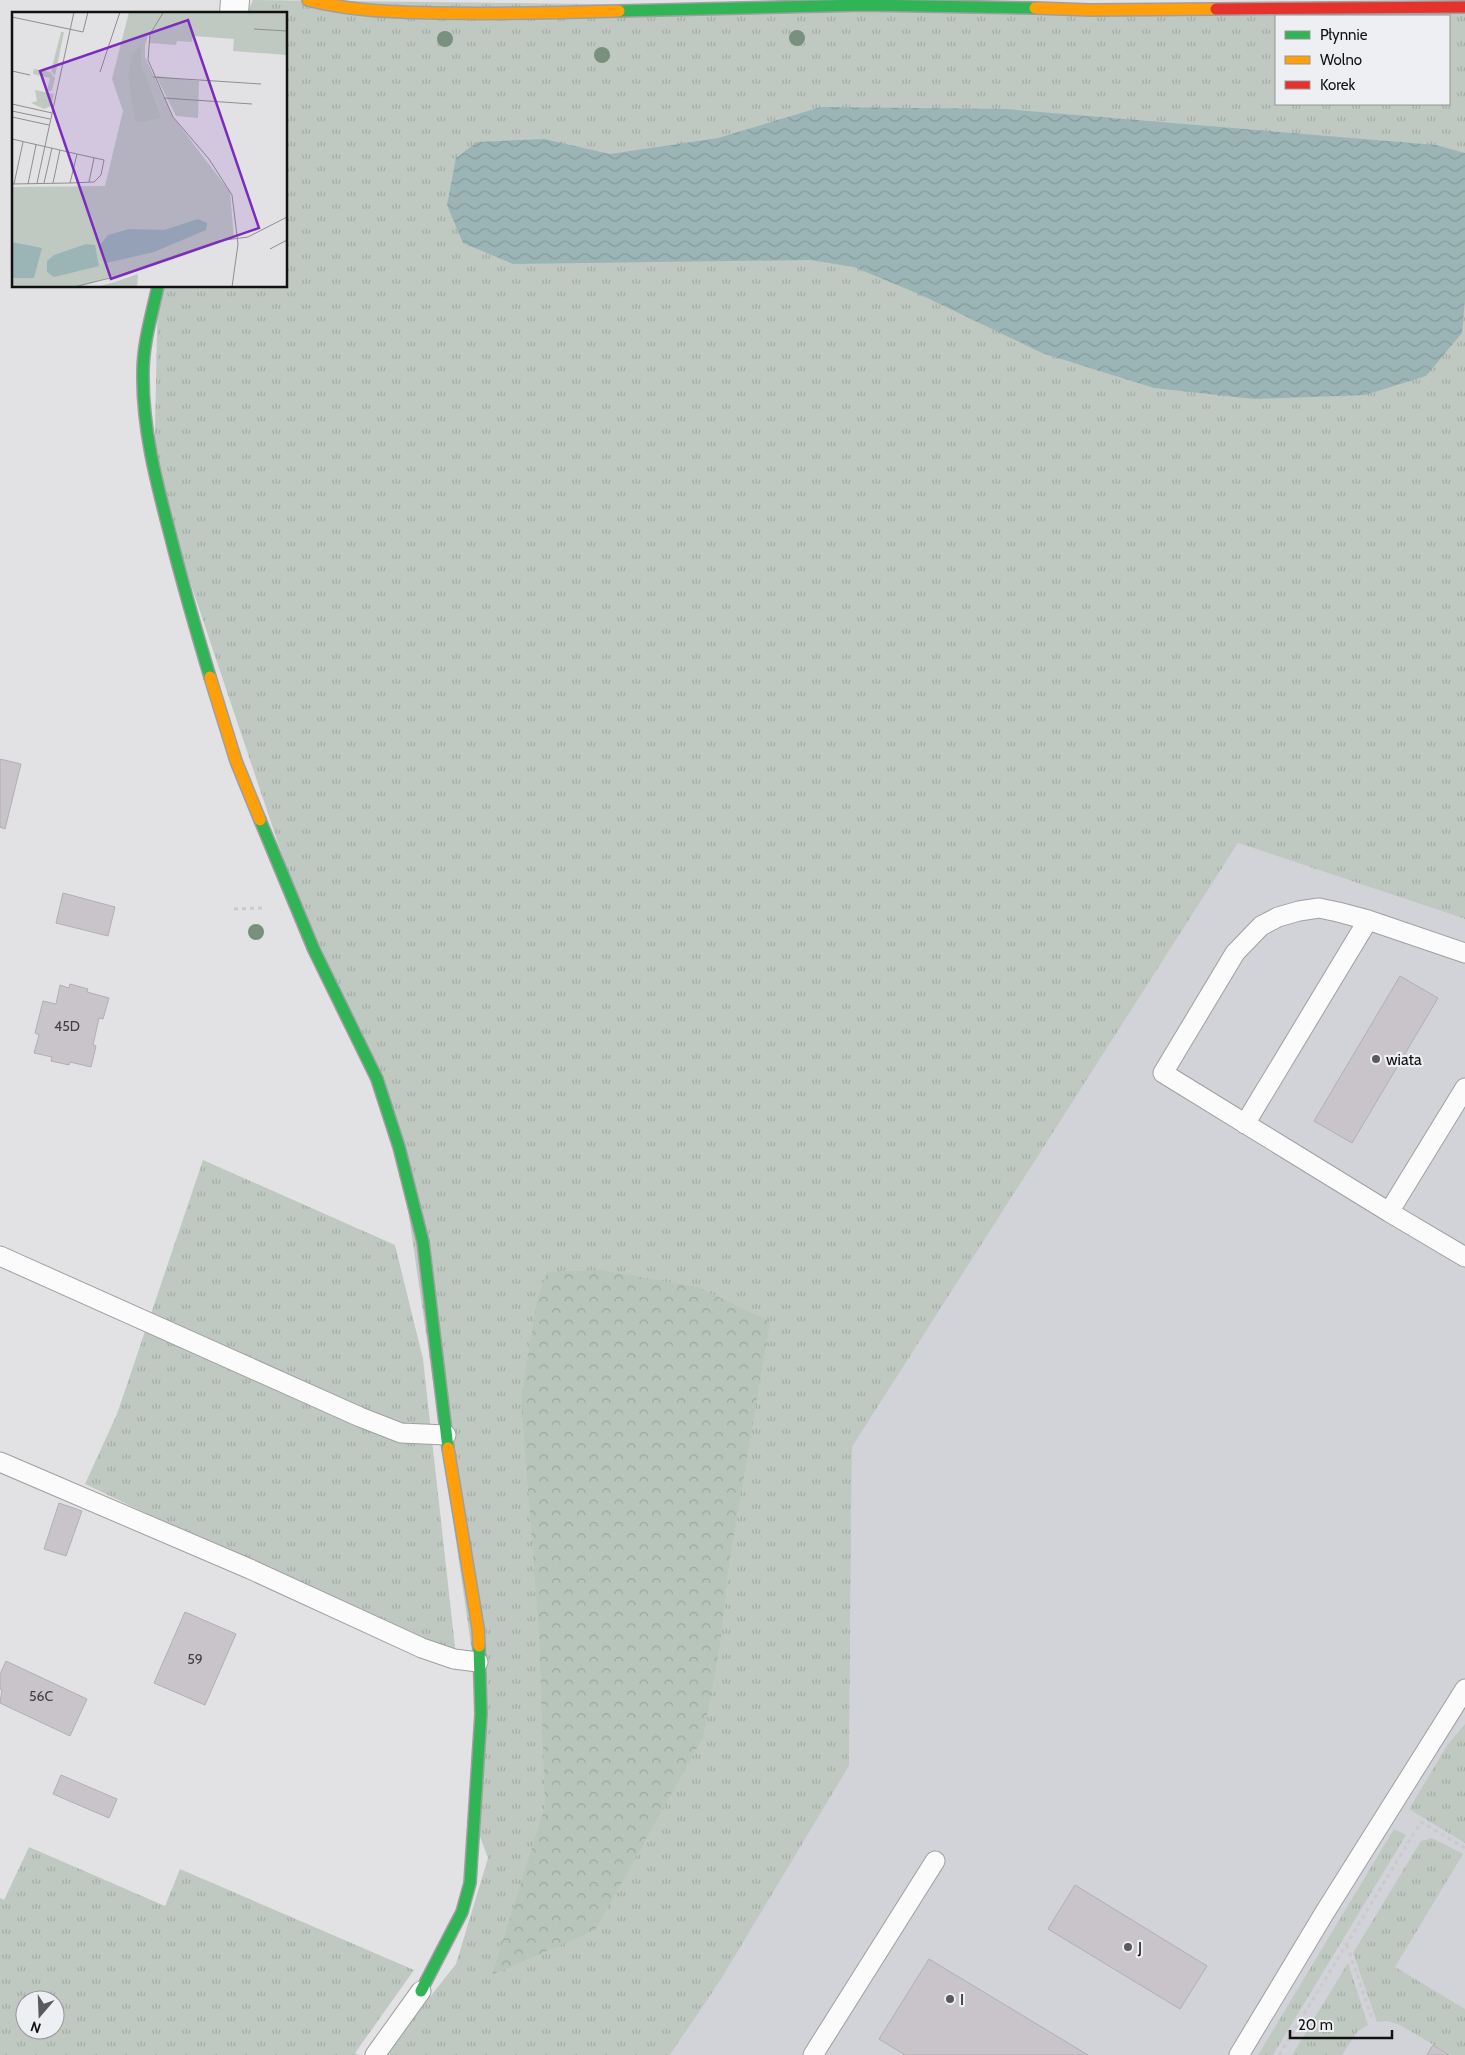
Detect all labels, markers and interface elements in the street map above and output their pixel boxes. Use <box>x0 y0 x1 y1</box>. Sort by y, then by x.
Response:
inset map <box>12 12 288 288</box>
legend <box>1275 15 1450 105</box>
text: Płynnie <box>1320 26 1368 44</box>
text: Wolno <box>1320 51 1362 69</box>
text: Korek <box>1320 76 1355 94</box>
house number: 45D <box>54 1017 80 1035</box>
place label: wiata <box>1386 1050 1422 1069</box>
marker: wiata <box>1370 1053 1382 1065</box>
house number: 59 <box>187 1650 203 1668</box>
house number: 56C <box>29 1687 53 1705</box>
place label: J <box>1137 1938 1142 1957</box>
marker: J <box>1122 1941 1134 1953</box>
north arrow <box>15 1990 65 2040</box>
place label: I <box>960 1990 964 2009</box>
marker: I <box>944 1993 956 2005</box>
scale bar <box>1290 2008 1392 2040</box>
text: 20 m <box>1298 2016 1333 2034</box>
text: N <box>28 2017 43 2037</box>

